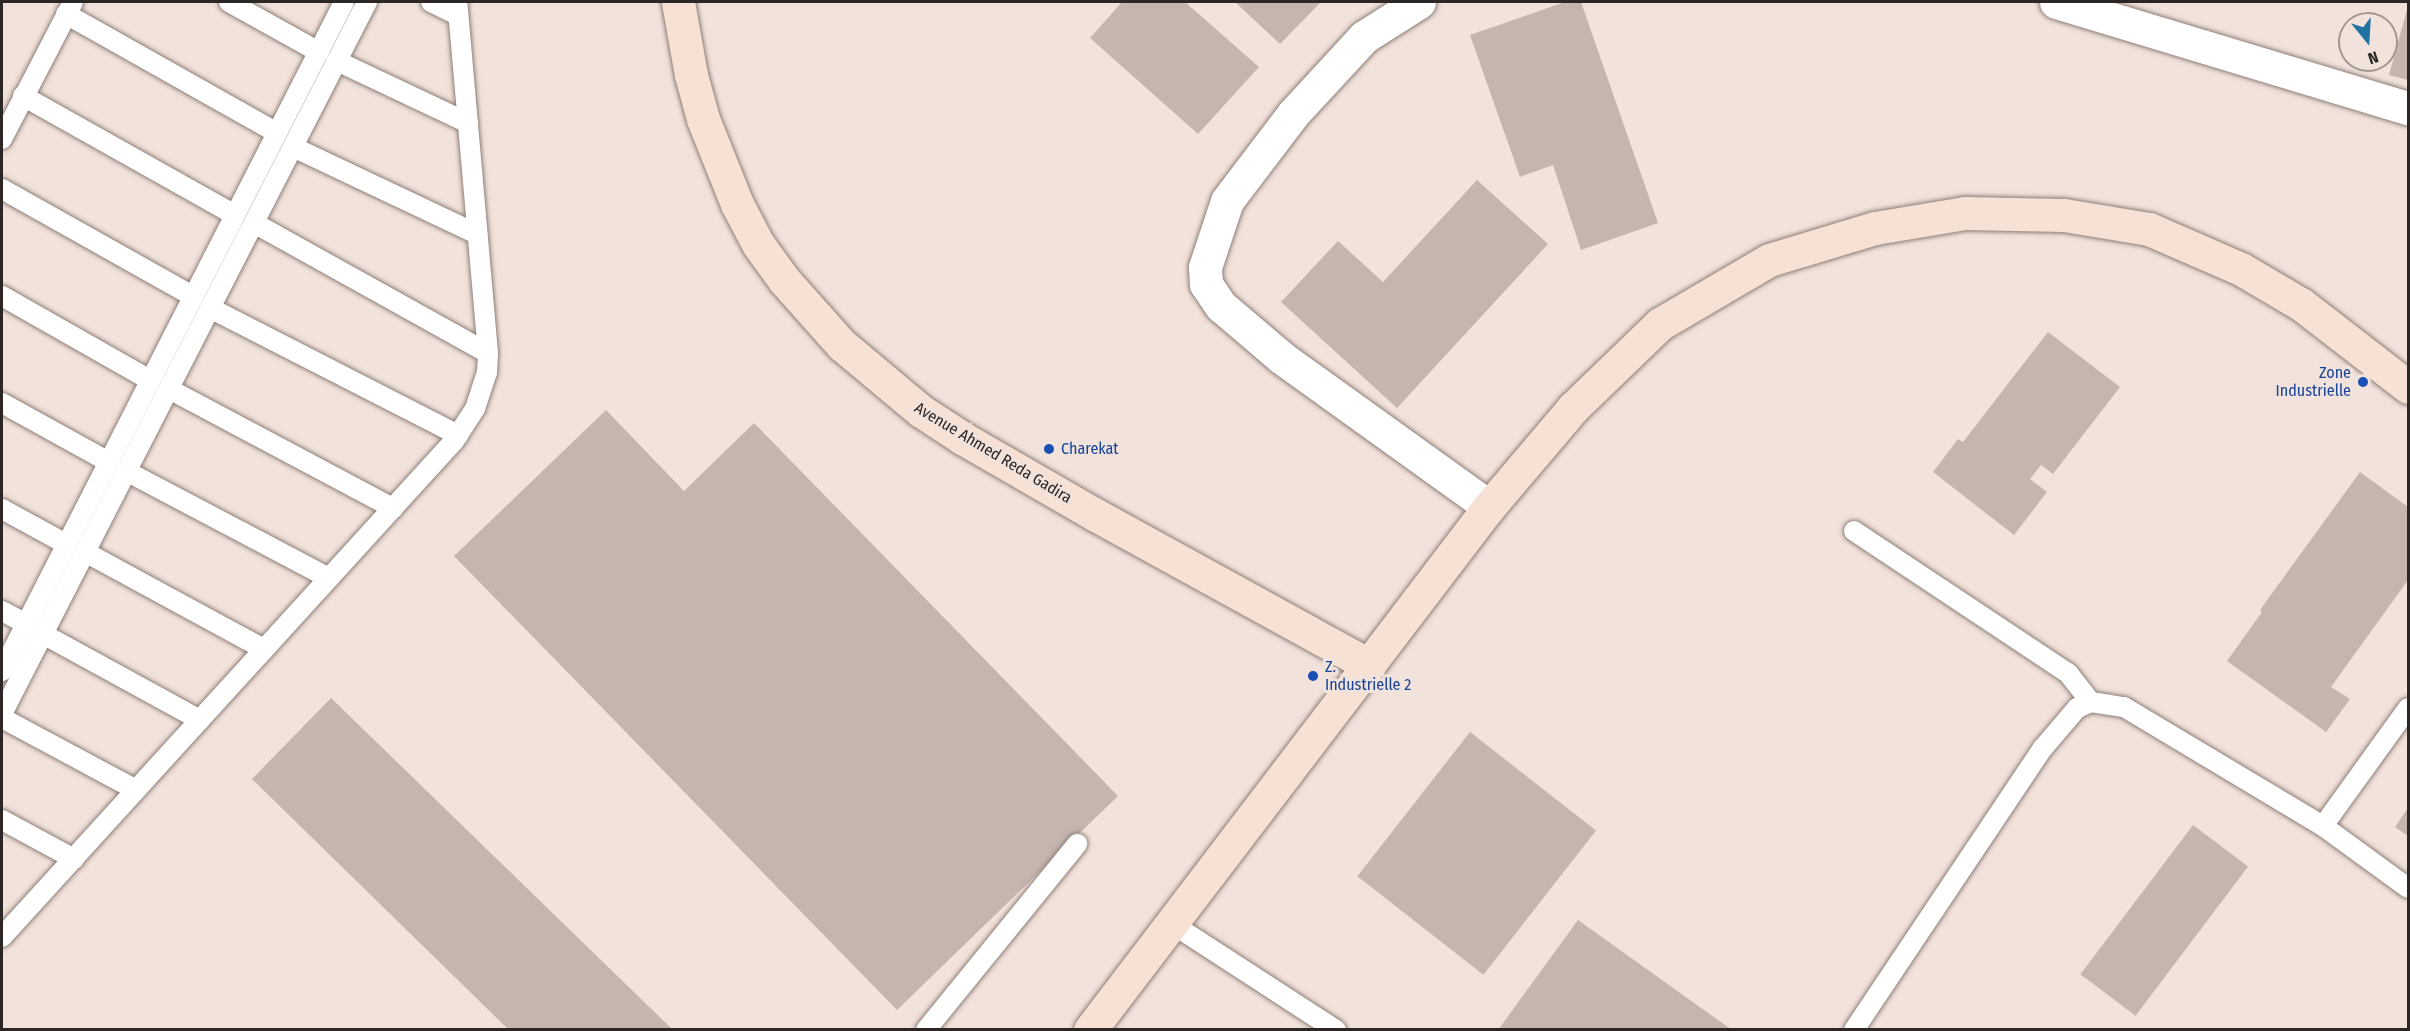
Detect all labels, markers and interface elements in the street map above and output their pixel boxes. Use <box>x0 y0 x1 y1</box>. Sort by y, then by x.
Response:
north arrow <box>2338 12 2398 72</box>
text: N <box>2366 47 2381 68</box>
place label: Zone Industrielle <box>2276 363 2351 401</box>
marker: Zone Industrielle <box>2356 375 2370 389</box>
street label: Avenue Ahmed Reda Gadira <box>911 398 1075 508</box>
place label: Charekat <box>1061 439 1119 459</box>
marker: Charekat <box>1042 442 1056 456</box>
place label: Z. Industrielle 2 <box>1325 657 1411 695</box>
marker: Z. Industrielle 2 <box>1306 669 1320 683</box>

